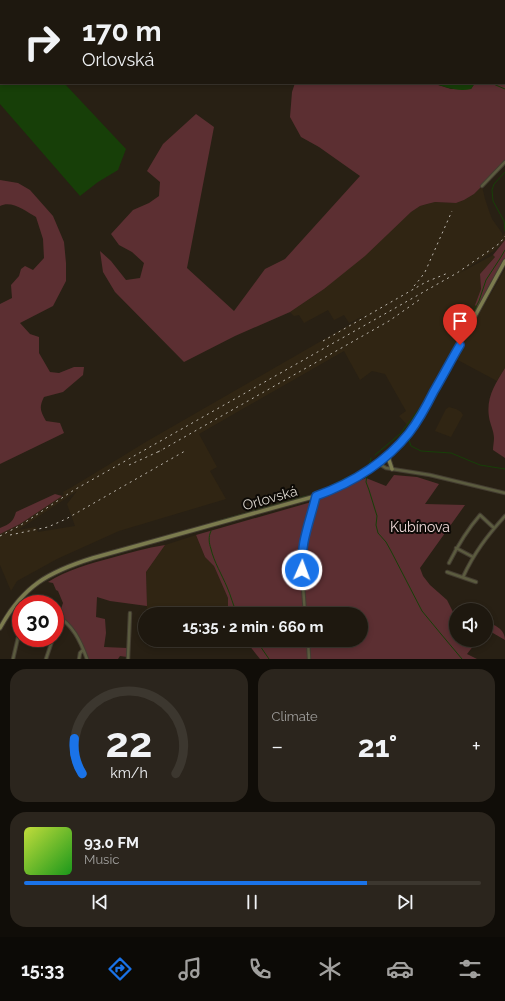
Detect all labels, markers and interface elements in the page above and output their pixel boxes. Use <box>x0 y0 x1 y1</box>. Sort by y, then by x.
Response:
text: 170 m <box>82 15 162 48</box>
icon: right <box>16 16 68 68</box>
text: Orlovská <box>82 49 154 70</box>
pin <box>443 304 477 345</box>
icon: arrive <box>449 310 471 332</box>
street label: Orlovská <box>241 483 299 513</box>
park label: Kubínova <box>390 519 450 535</box>
position arrow <box>281 549 323 591</box>
speed limit sign: 30 <box>12 595 64 647</box>
map controls <box>449 603 493 647</box>
button: sound <box>449 603 493 647</box>
text: 15:35 · 2 min · 660 m <box>182 618 324 636</box>
text: Climate <box>272 709 318 724</box>
text: 22 <box>105 717 152 766</box>
text: 21° <box>358 729 397 764</box>
text: − <box>272 733 283 759</box>
text: + <box>472 733 481 759</box>
text: km/h <box>110 764 148 780</box>
text: 93.0 FM <box>84 834 139 852</box>
text: Music <box>84 852 119 867</box>
icon: previous <box>89 891 111 913</box>
icon: pause <box>241 891 263 913</box>
icon: next <box>394 891 416 913</box>
icon: directions <box>106 955 134 983</box>
icon: music <box>176 955 204 983</box>
icon: phone <box>246 955 274 983</box>
icon: climate <box>316 955 344 983</box>
icon: car <box>386 955 414 983</box>
icon: filters <box>456 955 484 983</box>
text: 15:33 <box>21 959 64 980</box>

